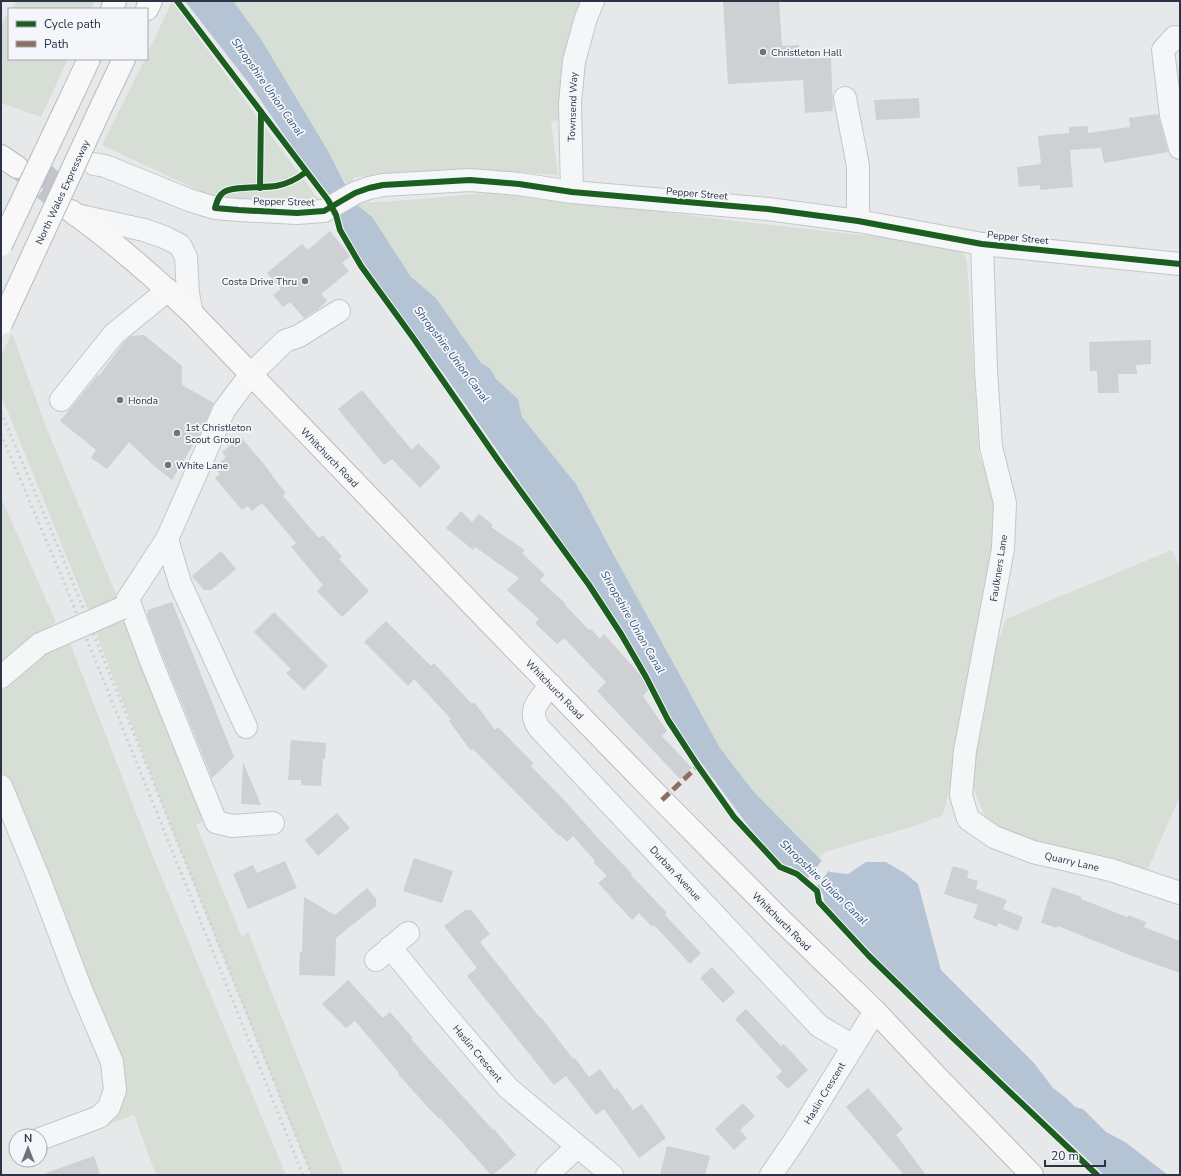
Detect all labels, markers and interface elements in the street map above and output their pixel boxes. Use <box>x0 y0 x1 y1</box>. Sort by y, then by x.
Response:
legend <box>8 8 148 60</box>
text: Cycle path <box>44 16 101 32</box>
water label: Shropshire Union Canal <box>228 35 307 139</box>
text: Path <box>44 36 69 52</box>
place label: Christleton Hall <box>771 46 842 60</box>
marker: Christleton Hall <box>758 47 768 57</box>
street label: Townsend Way <box>565 71 581 142</box>
street label: North Wales Expressway <box>32 137 94 247</box>
street label: Pepper Street <box>665 184 729 204</box>
street label: Pepper Street <box>253 194 316 210</box>
street label: Pepper Street <box>986 228 1050 248</box>
place label: Costa Drive Thru <box>222 275 297 289</box>
marker: Costa Drive Thru <box>300 276 310 286</box>
water label: Shropshire Union Canal <box>411 303 493 405</box>
place label: Honda <box>128 394 158 408</box>
marker: Honda <box>115 395 125 405</box>
place label: 1st Christleton Scout Group <box>185 421 251 447</box>
street label: Whitchurch Road <box>297 425 362 491</box>
marker: 1st Christleton Scout Group <box>172 428 182 438</box>
place label: White Lane <box>176 459 228 473</box>
marker: White Lane <box>163 460 173 470</box>
street label: Faulkners Lane <box>987 534 1011 603</box>
water label: Shropshire Union Canal <box>597 568 668 676</box>
street label: Whitchurch Road <box>522 657 587 723</box>
water label: Shropshire Union Canal <box>777 837 871 928</box>
street label: Durban Avenue <box>646 843 704 904</box>
street label: Quarry Lane <box>1043 849 1100 875</box>
street label: Whitchurch Road <box>749 889 814 954</box>
street label: Haslin Crescent <box>449 1022 506 1086</box>
street label: Haslin Crescent <box>801 1059 849 1127</box>
north arrow <box>8 1128 48 1168</box>
text: N <box>24 1131 32 1146</box>
scale bar <box>1045 1142 1105 1168</box>
text: 20 m <box>1051 1148 1079 1164</box>

